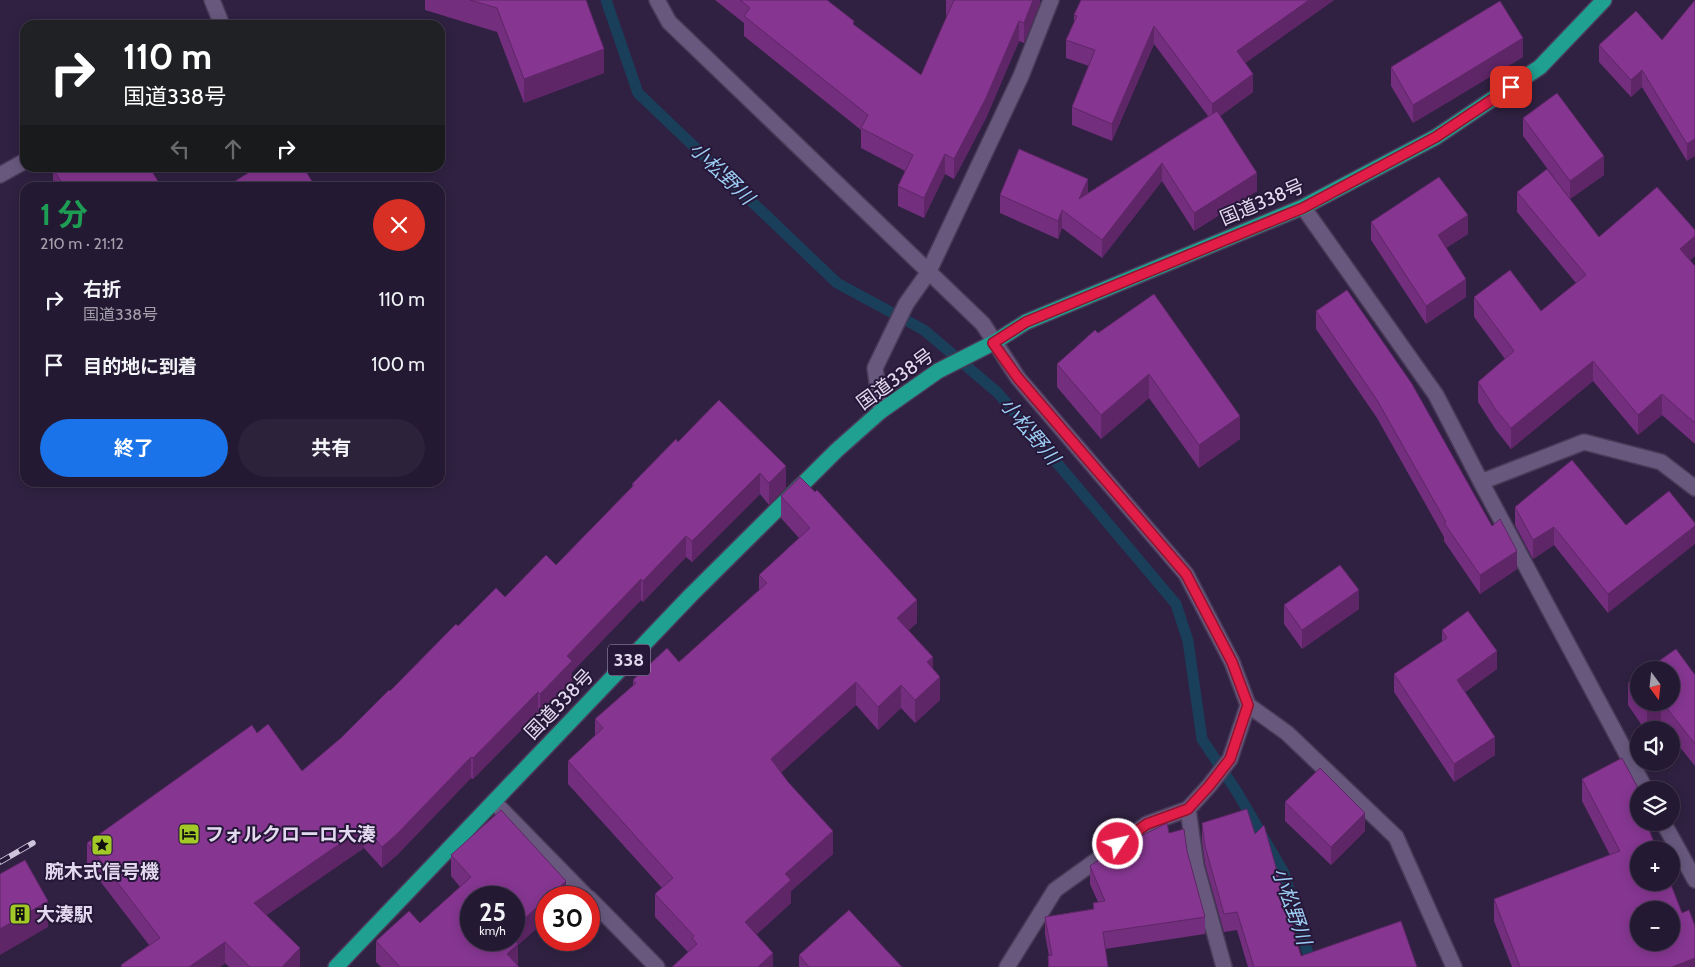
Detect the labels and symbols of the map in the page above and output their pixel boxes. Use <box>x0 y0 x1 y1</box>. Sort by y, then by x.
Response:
pin <box>1490 66 1532 108</box>
water label: 小松野川 <box>685 137 761 211</box>
street label: 国道338号 <box>1217 174 1307 230</box>
street label: 国道338号 <box>852 344 938 414</box>
water label: 小松野川 <box>995 393 1066 471</box>
road number: 338 <box>608 644 650 676</box>
north arrow <box>1630 661 1680 711</box>
street label: 国道338号 <box>520 664 598 744</box>
position arrow <box>1091 817 1143 869</box>
hotel icon: フォルクローロ大湊 <box>177 822 201 846</box>
place label: フォルクローロ大湊 <box>205 823 376 846</box>
place icon: 腕木式信号機 <box>90 833 114 857</box>
place label: 腕木式信号機 <box>45 860 159 883</box>
water label: 小松野川 <box>1268 864 1317 950</box>
speed limit sign: 30 <box>535 886 600 951</box>
building icon: 大湊駅 <box>8 902 32 926</box>
place label: 大湊駅 <box>36 903 93 926</box>

